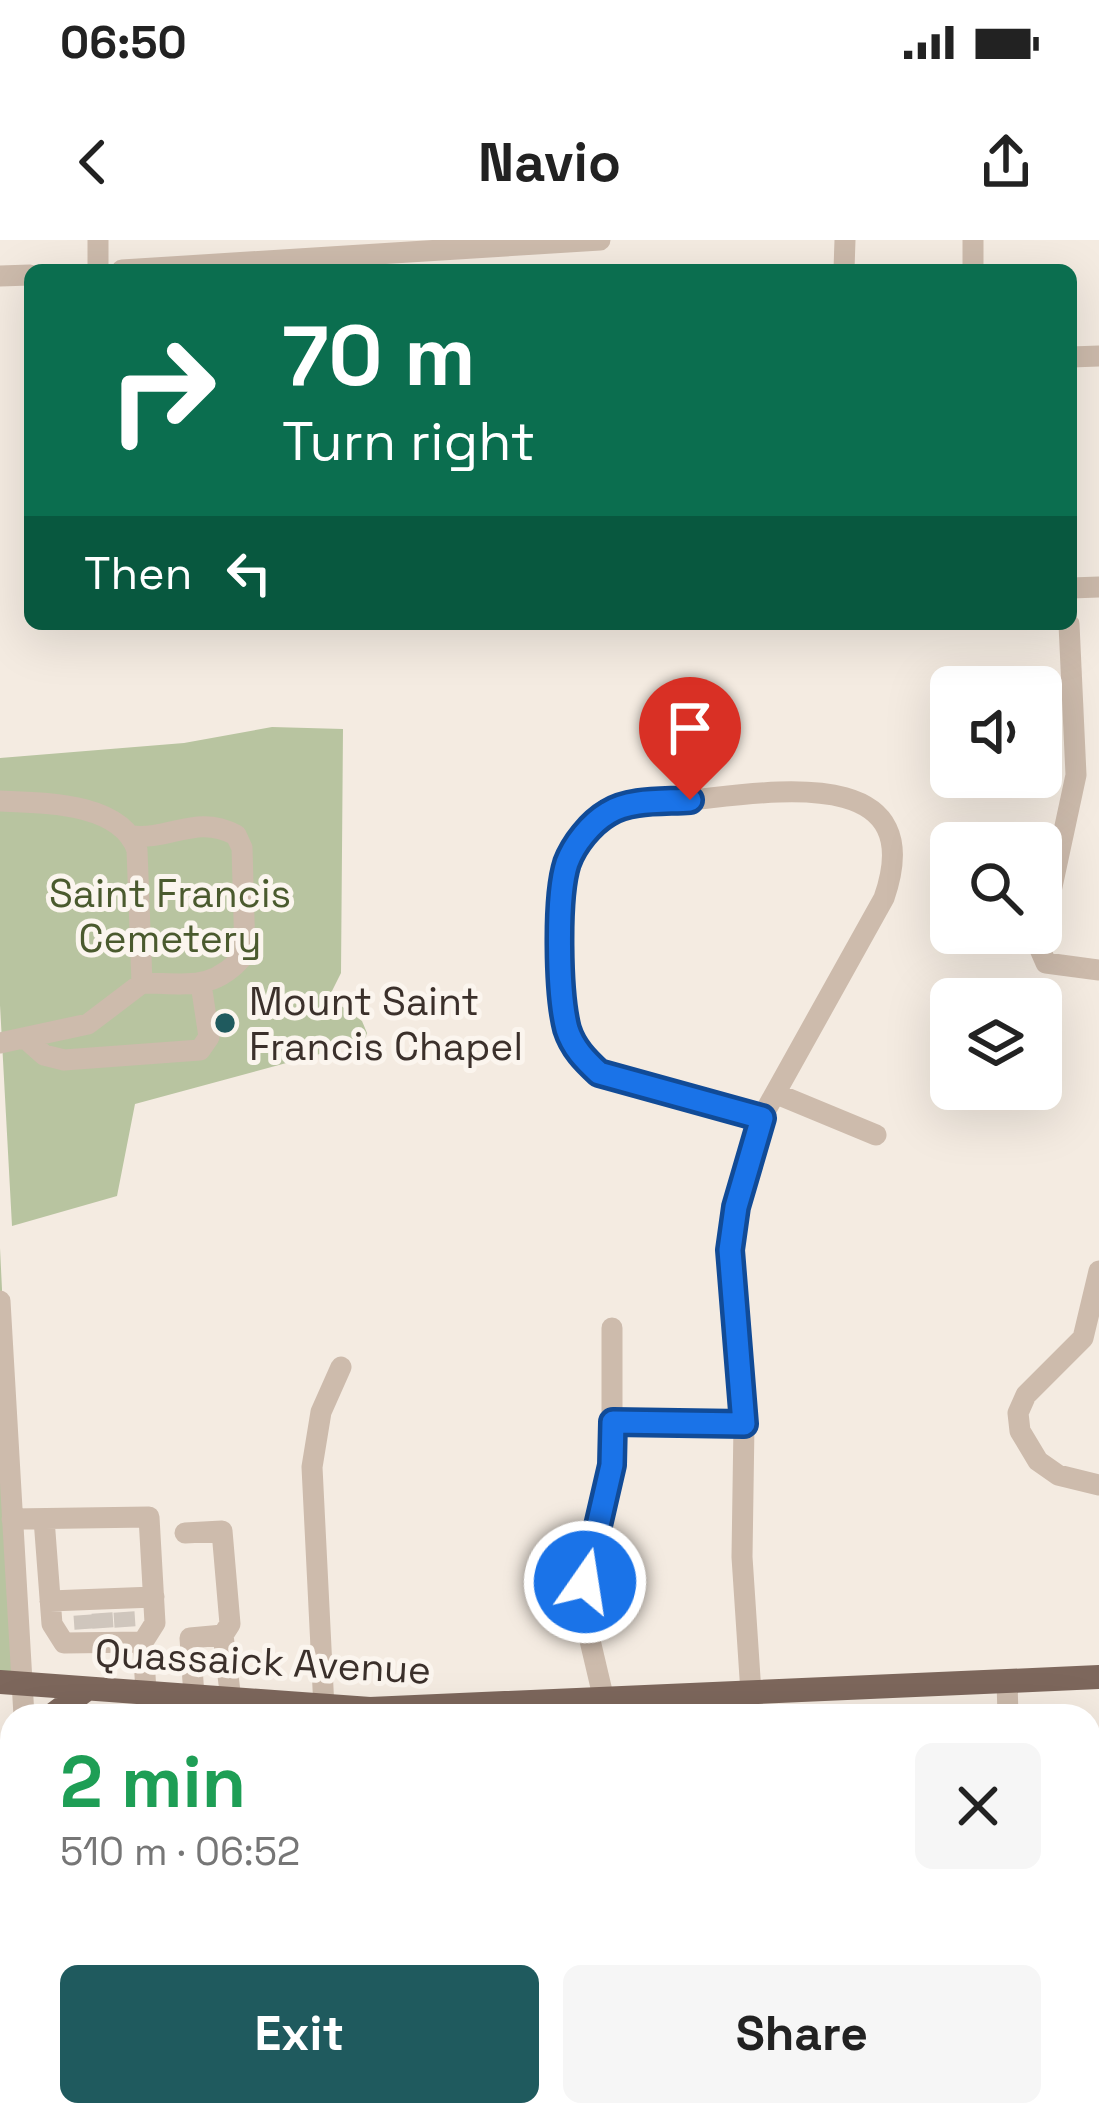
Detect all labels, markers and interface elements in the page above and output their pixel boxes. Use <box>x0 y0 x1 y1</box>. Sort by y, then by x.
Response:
text: 06:50 <box>60 14 187 71</box>
text: Navio <box>478 128 621 197</box>
icon: back <box>60 129 126 195</box>
icon: share <box>973 129 1039 195</box>
text: 70 m <box>282 302 476 410</box>
icon: right <box>84 312 240 468</box>
text: Turn right <box>282 407 535 476</box>
icon: left <box>216 540 282 606</box>
text: Then <box>84 545 192 602</box>
map controls <box>930 666 1062 1110</box>
button: sound <box>930 666 1062 798</box>
pin <box>639 677 741 800</box>
icon: arrive <box>657 695 723 761</box>
button: search <box>930 822 1062 954</box>
park label: Saint Francis Cemetery <box>49 869 291 963</box>
place label: Mount Saint Francis Chapel <box>249 977 523 1071</box>
button: layers <box>930 978 1062 1110</box>
marker: Mount Saint Francis Chapel <box>212 1010 238 1036</box>
position arrow <box>522 1519 648 1645</box>
street label: Quassaick Avenue <box>94 1628 432 1695</box>
text: 2 min <box>60 1736 246 1828</box>
button: close <box>915 1743 1041 1869</box>
text: 510 m · 06:52 <box>60 1827 300 1876</box>
button: Exit <box>60 1965 539 2103</box>
button: Share <box>563 1965 1041 2103</box>

